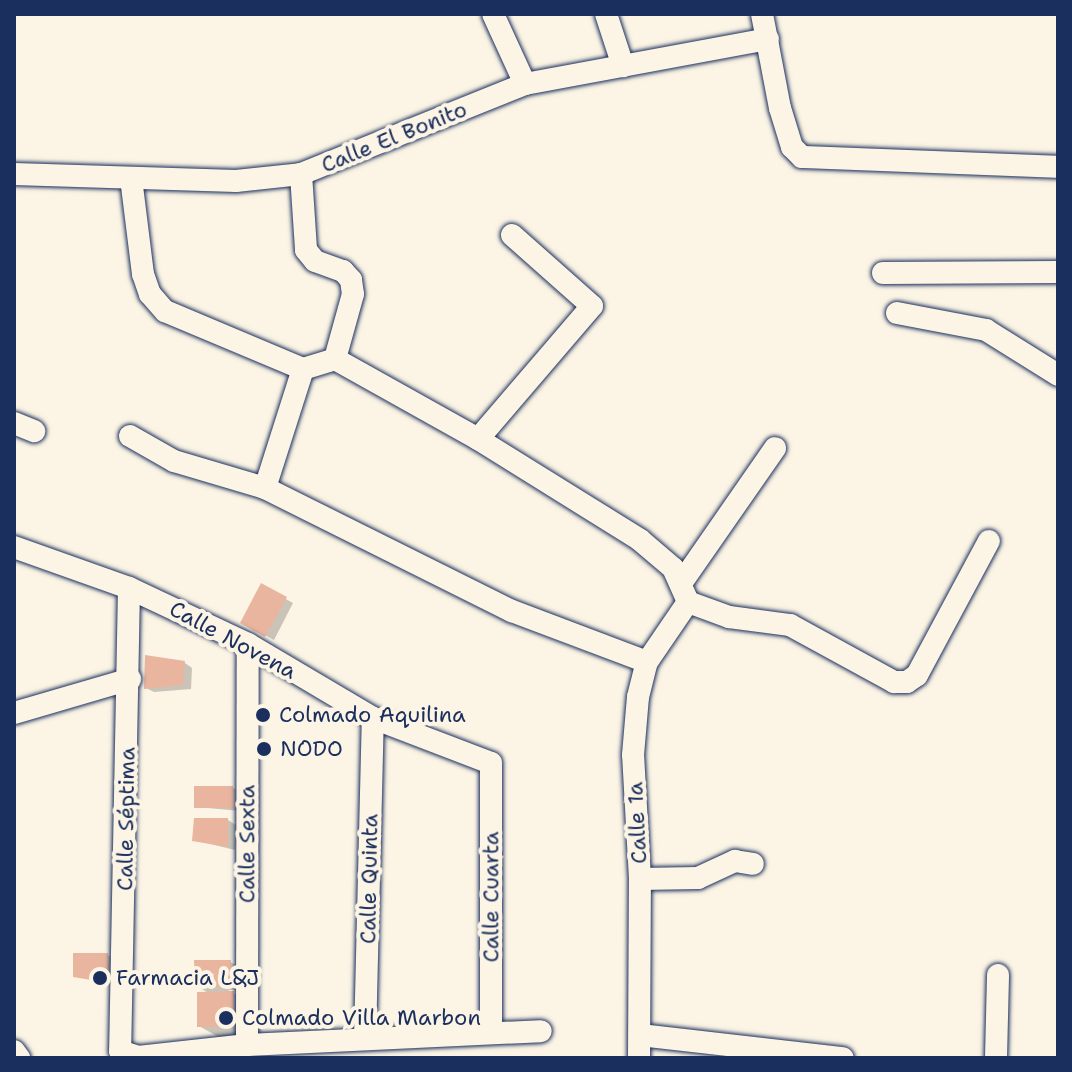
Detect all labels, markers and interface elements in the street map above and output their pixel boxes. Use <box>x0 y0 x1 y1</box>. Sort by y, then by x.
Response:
street label: Calle El Bonito <box>317 96 471 178</box>
street label: Calle Novena <box>165 595 301 685</box>
place label: Colmado Aquilina <box>279 702 466 728</box>
marker: Colmado Aquilina <box>254 706 272 724</box>
place label: NODO <box>280 736 343 762</box>
marker: NODO <box>255 740 273 758</box>
street label: Calle Séptima <box>112 747 140 891</box>
street label: Calle 1a <box>622 781 652 865</box>
street label: Calle Sexta <box>234 785 260 903</box>
street label: Calle Quinta <box>355 814 383 944</box>
street label: Calle Cuarta <box>478 832 504 962</box>
place label: Farmacia L&J <box>116 965 259 991</box>
marker: Farmacia L&J <box>91 969 109 987</box>
place label: Colmado Villa Marbon <box>242 1005 481 1031</box>
marker: Colmado Villa Marbon <box>217 1009 235 1027</box>

